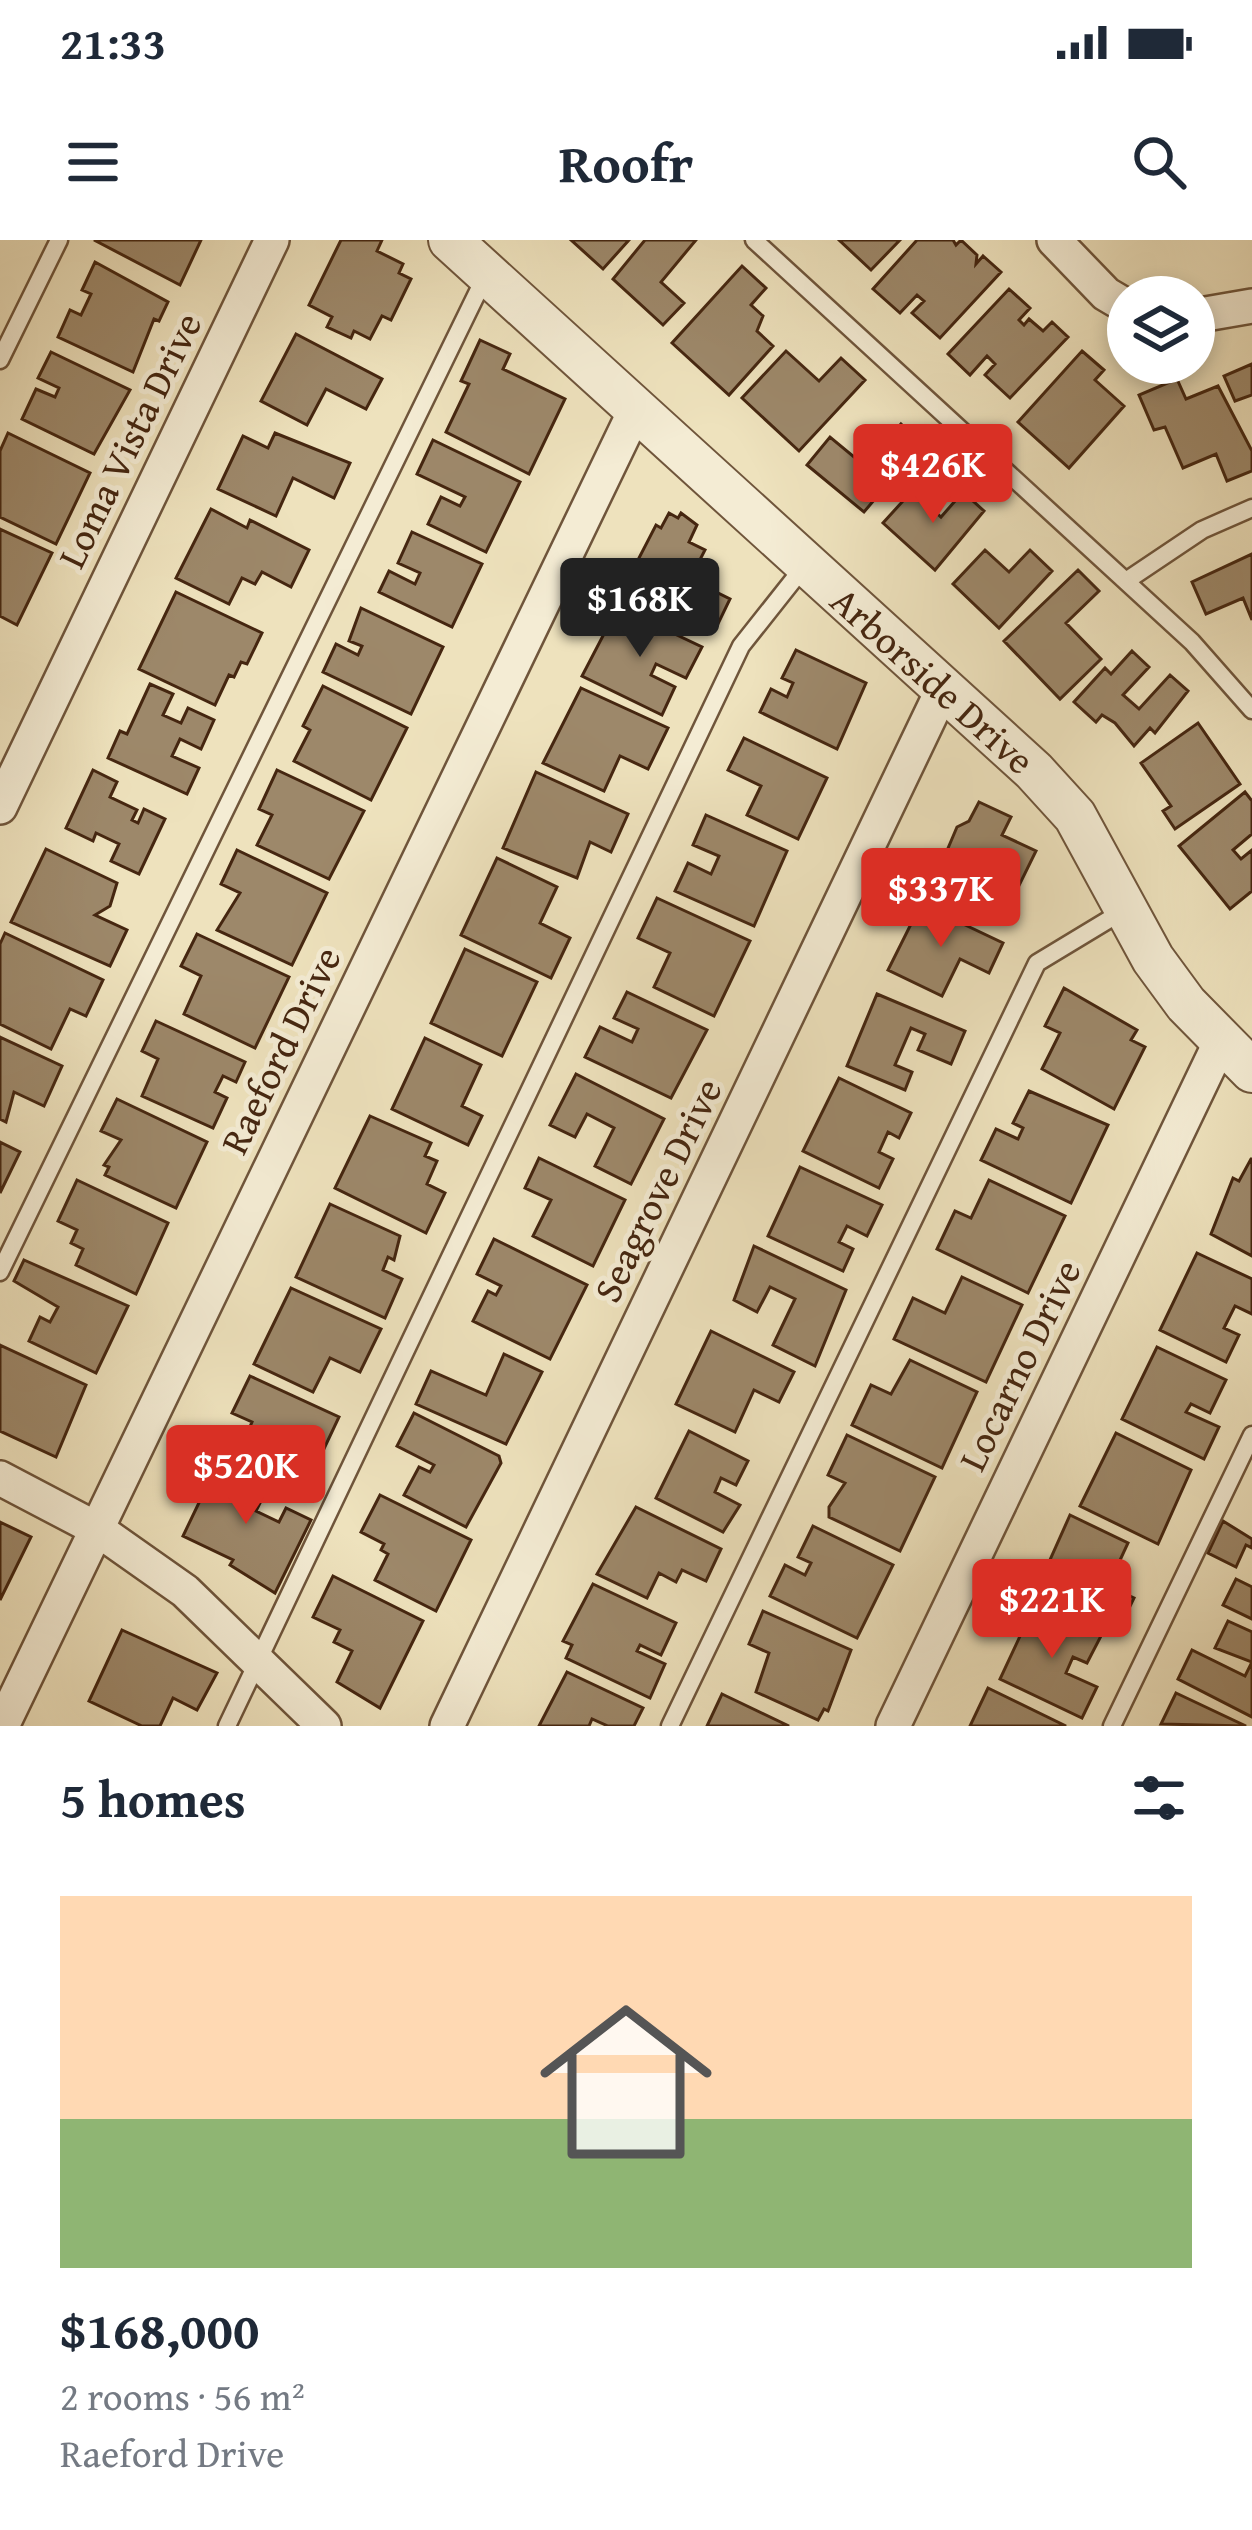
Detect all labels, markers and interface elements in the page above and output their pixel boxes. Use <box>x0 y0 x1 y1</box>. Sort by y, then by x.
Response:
text: 21:33 <box>60 10 166 75</box>
text: Roofr <box>559 123 693 202</box>
icon: menu <box>60 129 126 195</box>
icon: search <box>1126 129 1192 195</box>
map controls <box>1107 276 1215 384</box>
button: layers <box>1107 276 1215 384</box>
street label: Loma Vista Drive <box>42 302 215 577</box>
pin: $426K <box>849 424 1017 526</box>
text: $426K <box>880 434 986 491</box>
pin: $168K <box>556 558 724 660</box>
text: $168K <box>587 568 693 625</box>
street label: Arborside Drive <box>819 572 1048 787</box>
pin: $337K <box>857 848 1025 950</box>
text: $337K <box>888 858 994 915</box>
street label: Raeford Drive <box>205 937 354 1163</box>
street label: Seagrove Drive <box>578 1068 735 1311</box>
street label: Locarno Drive <box>943 1250 1094 1480</box>
pin: $520K <box>162 1425 330 1527</box>
text: $520K <box>193 1435 299 1492</box>
pin: $221K <box>968 1559 1136 1661</box>
text: $221K <box>999 1569 1105 1626</box>
text: 5 homes <box>60 1761 246 1836</box>
icon: filters <box>1126 1765 1192 1831</box>
icon: home <box>518 1974 734 2190</box>
text: $168,000 <box>60 2292 259 2367</box>
text: 2 rooms · 56 m² <box>60 2367 305 2424</box>
text: Raeford Drive <box>60 2424 284 2481</box>

